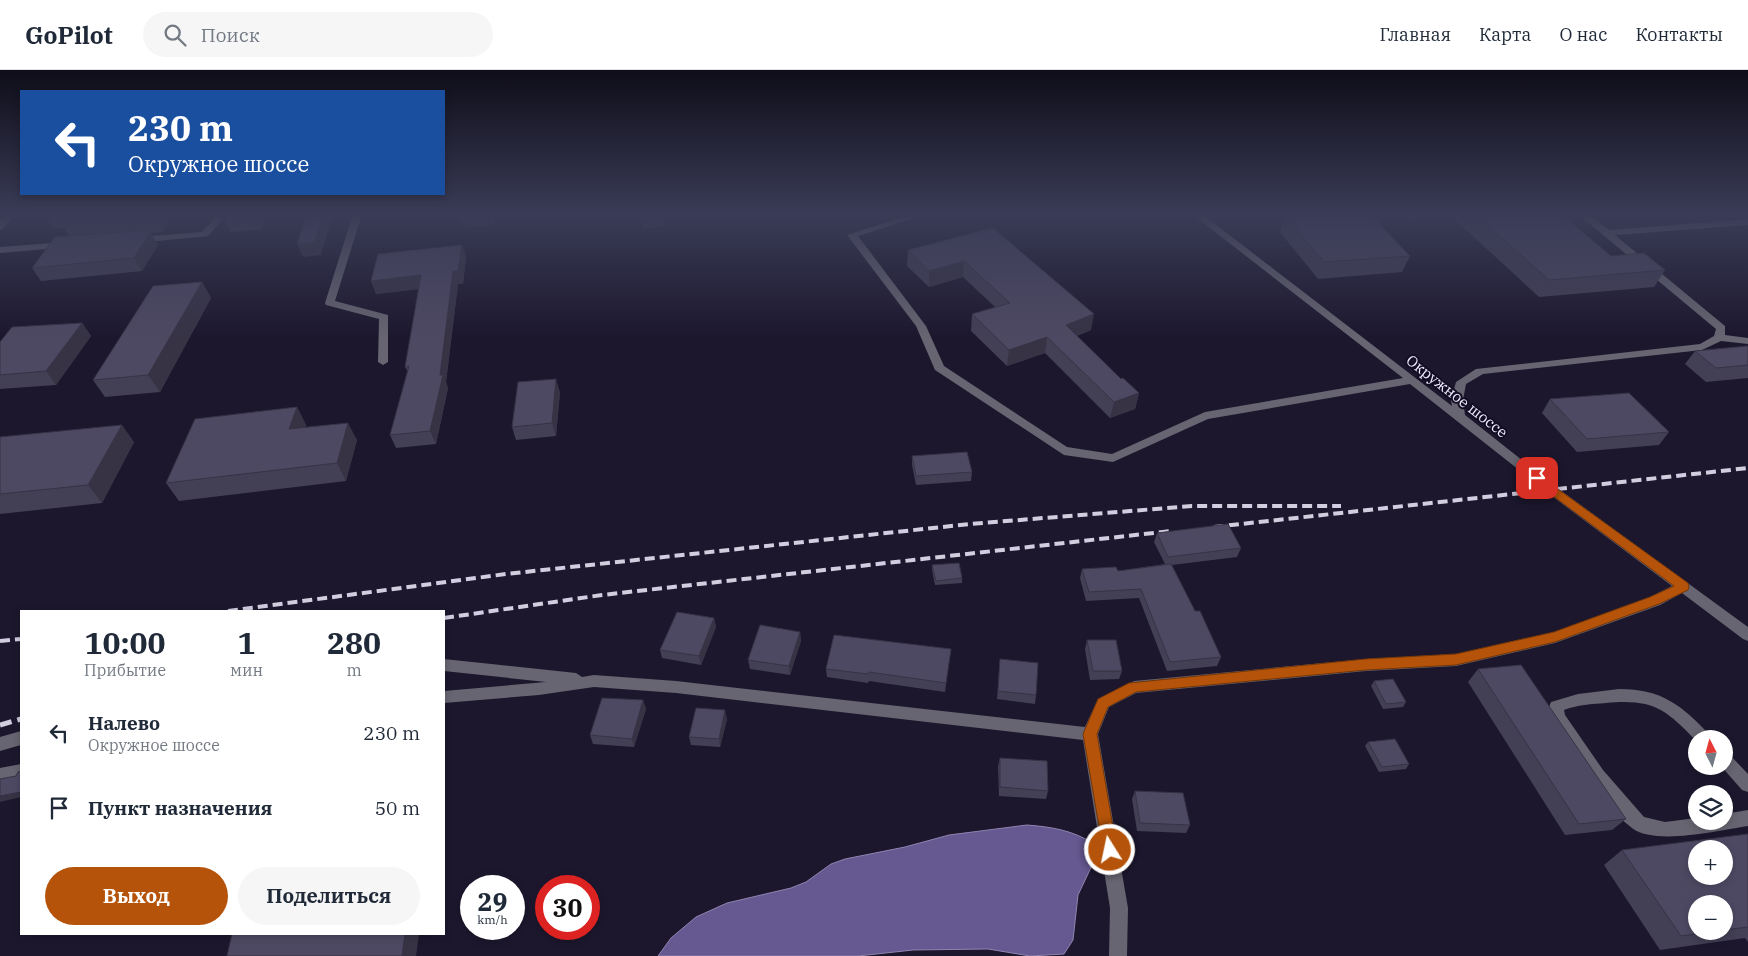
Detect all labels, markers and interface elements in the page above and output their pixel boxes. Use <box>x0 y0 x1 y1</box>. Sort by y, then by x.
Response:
search box <box>143 12 493 57</box>
text: GoPilot <box>25 19 113 51</box>
icon: search <box>161 21 189 49</box>
text: Поиск <box>201 23 260 47</box>
text: Главная <box>1379 23 1451 46</box>
text: Карта <box>1479 23 1531 46</box>
text: О нас <box>1559 23 1607 46</box>
text: Контакты <box>1635 23 1723 46</box>
text: 230 m <box>128 105 233 151</box>
icon: left <box>45 110 110 175</box>
text: Окружное шоссе <box>128 149 309 178</box>
street label: Окружное шоссе <box>1402 350 1512 442</box>
pin <box>1516 457 1558 499</box>
icon: arrive <box>1523 464 1551 492</box>
text: 10:00 <box>84 623 166 662</box>
text: 1 <box>238 623 256 662</box>
text: 280 <box>327 623 381 662</box>
text: Прибытие <box>84 660 166 680</box>
text: мин <box>230 660 263 680</box>
text: m <box>346 660 362 680</box>
text: Налево <box>88 711 160 735</box>
icon: left <box>45 719 73 747</box>
text: 230 m <box>363 721 420 745</box>
north arrow <box>1688 730 1732 775</box>
map controls <box>1688 730 1733 940</box>
text: Окружное шоссе <box>88 735 220 755</box>
button: layers <box>1688 785 1733 830</box>
icon: arrive <box>45 794 73 822</box>
text: Пункт назначения <box>88 796 272 820</box>
text: 50 m <box>375 796 420 820</box>
position arrow <box>1083 823 1135 875</box>
button: + <box>1688 840 1733 885</box>
button: Выход <box>45 867 228 925</box>
button: Поделиться <box>238 867 420 925</box>
speed limit sign: 30 <box>535 875 600 940</box>
text: 29 <box>477 885 508 918</box>
button: − <box>1688 895 1733 940</box>
text: km/h <box>477 912 508 927</box>

